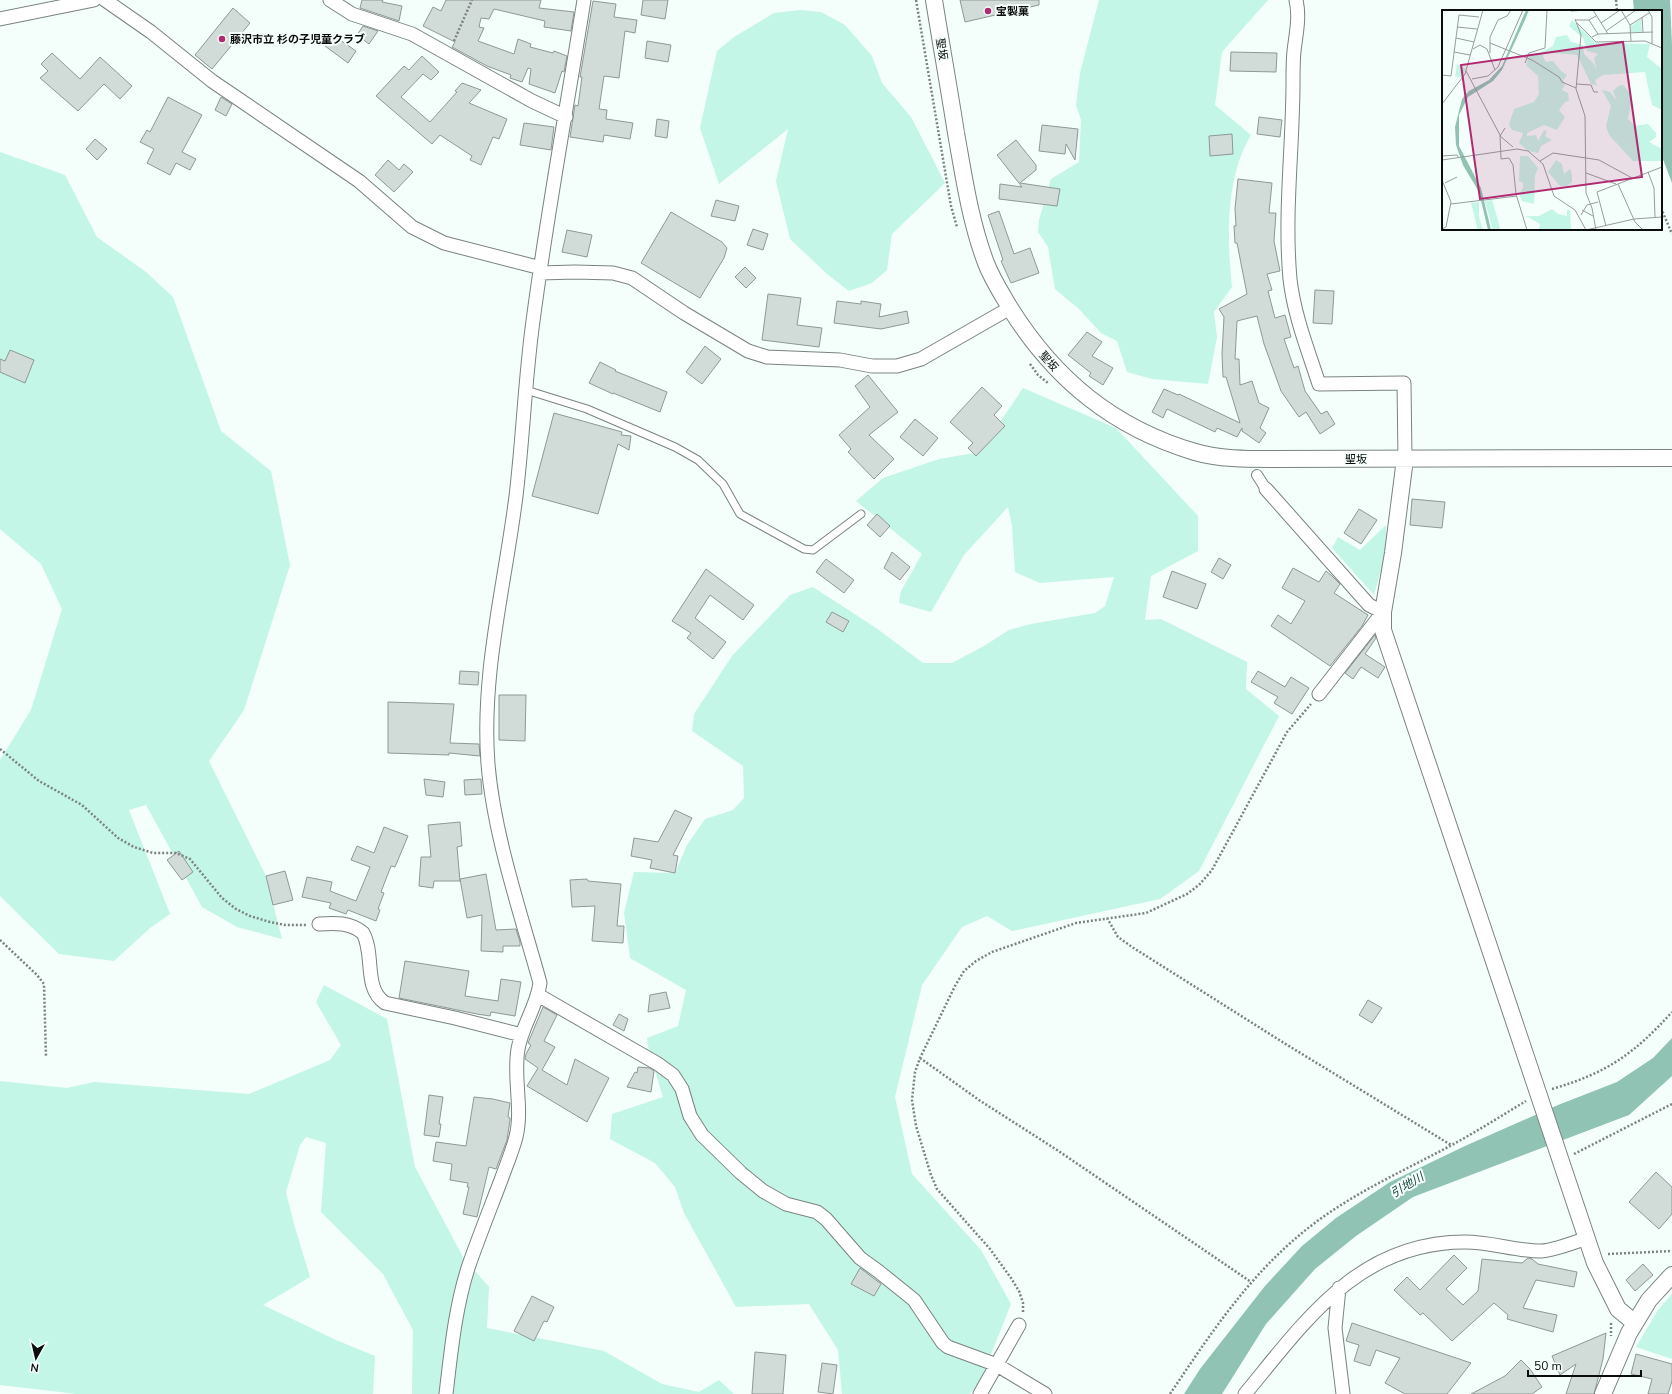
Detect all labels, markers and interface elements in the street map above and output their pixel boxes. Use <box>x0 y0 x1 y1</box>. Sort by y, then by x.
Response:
place label: 宝製菓 <box>996 4 1029 19</box>
marker: 宝製菓 <box>983 6 993 16</box>
inset map <box>1442 10 1662 230</box>
place label: 藤沢市立 杉の子児童クラブ <box>230 32 365 47</box>
marker: 藤沢市立 杉の子児童クラブ <box>217 34 227 44</box>
street label: 聖坂 <box>932 37 951 61</box>
street label: 聖坂 <box>1036 348 1062 375</box>
street label: 聖坂 <box>1345 452 1367 467</box>
water label: 引地川 <box>1387 1168 1428 1201</box>
north arrow <box>16 1338 56 1378</box>
scale bar <box>1528 1352 1641 1378</box>
text: 50 m <box>1534 1358 1562 1374</box>
text: N <box>30 1359 40 1375</box>

